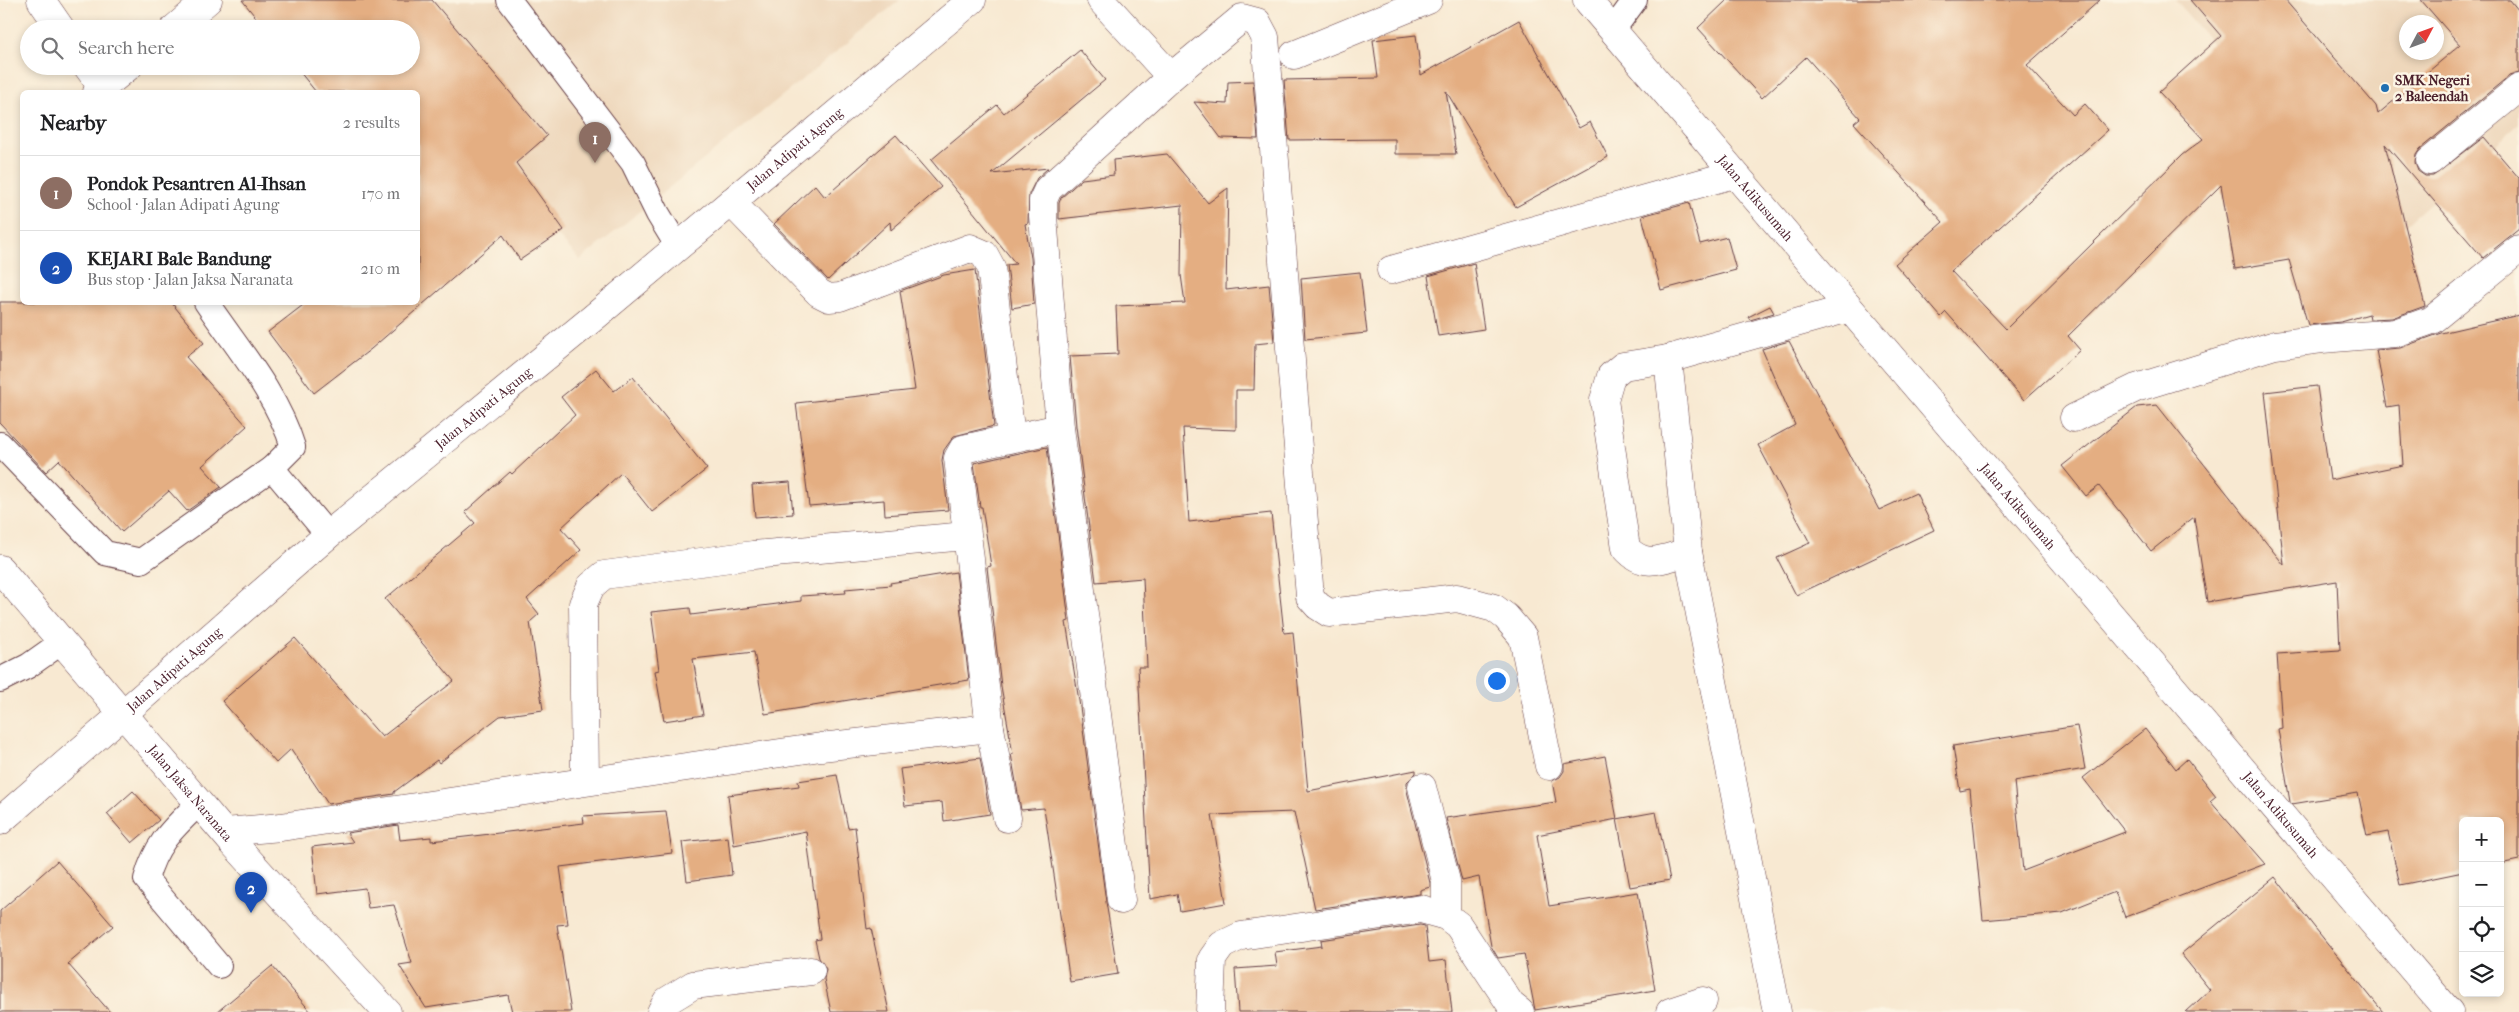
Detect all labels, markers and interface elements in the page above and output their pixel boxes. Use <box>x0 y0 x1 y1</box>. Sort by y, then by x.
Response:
north arrow <box>2399 15 2444 60</box>
search box <box>20 20 420 75</box>
icon: search <box>38 34 66 62</box>
text: Search here <box>78 37 174 59</box>
place label: SMK Negeri 2 Baleendah <box>2395 72 2471 105</box>
marker: SMK Negeri 2 Baleendah <box>2379 82 2391 94</box>
street label: Jalan Adipati Agung <box>743 104 847 195</box>
text: Nearby <box>40 111 106 135</box>
text: 2 results <box>343 113 400 132</box>
pin: 1 <box>579 122 611 163</box>
street label: Jalan Adikusumah <box>1713 151 1797 245</box>
text: Pondok Pesantren Al-Ihsan <box>87 173 306 195</box>
text: 1 <box>53 184 59 203</box>
text: 170 m <box>361 184 400 203</box>
text: School · Jalan Adipati Agung <box>87 195 279 214</box>
text: KEJARI Bale Bandung <box>87 248 271 270</box>
text: 2 <box>52 259 60 278</box>
text: 210 m <box>361 259 400 278</box>
text: Bus stop · Jalan Jaksa Naranata <box>87 270 293 289</box>
street label: Jalan Adipati Agung <box>431 363 536 454</box>
street label: Jalan Adikusumah <box>1976 459 2059 553</box>
street label: Jalan Adipati Agung <box>123 623 226 716</box>
your location <box>1484 668 1510 694</box>
street label: Jalan Jaksa Naranata <box>144 741 236 846</box>
street label: Jalan Adikusumah <box>2238 767 2322 862</box>
map controls <box>2459 817 2504 997</box>
button: + <box>2459 817 2504 862</box>
button: − <box>2459 862 2504 907</box>
pin: 2 <box>235 872 267 913</box>
button: locate <box>2459 907 2504 952</box>
button: layers <box>2459 952 2504 997</box>

